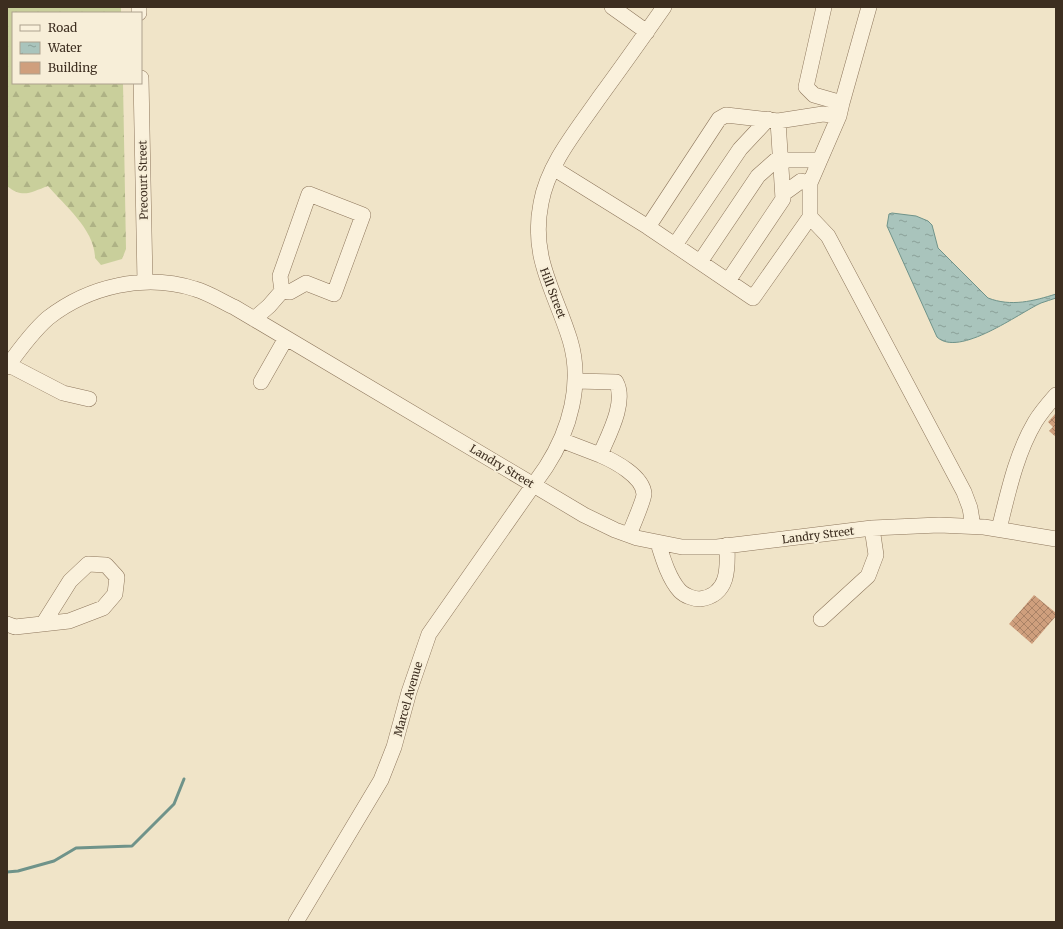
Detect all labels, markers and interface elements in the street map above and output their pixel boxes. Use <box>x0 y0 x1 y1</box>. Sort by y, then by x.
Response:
legend <box>12 12 142 84</box>
text: Road <box>48 20 77 35</box>
text: Water <box>47 40 83 55</box>
text: Building <box>48 60 98 75</box>
street label: Precourt Street <box>135 139 151 220</box>
street label: Hill Street <box>537 266 569 321</box>
street label: Landry Street <box>467 441 537 491</box>
street label: Landry Street <box>781 524 856 546</box>
street label: Marcel Avenue <box>391 660 425 738</box>

